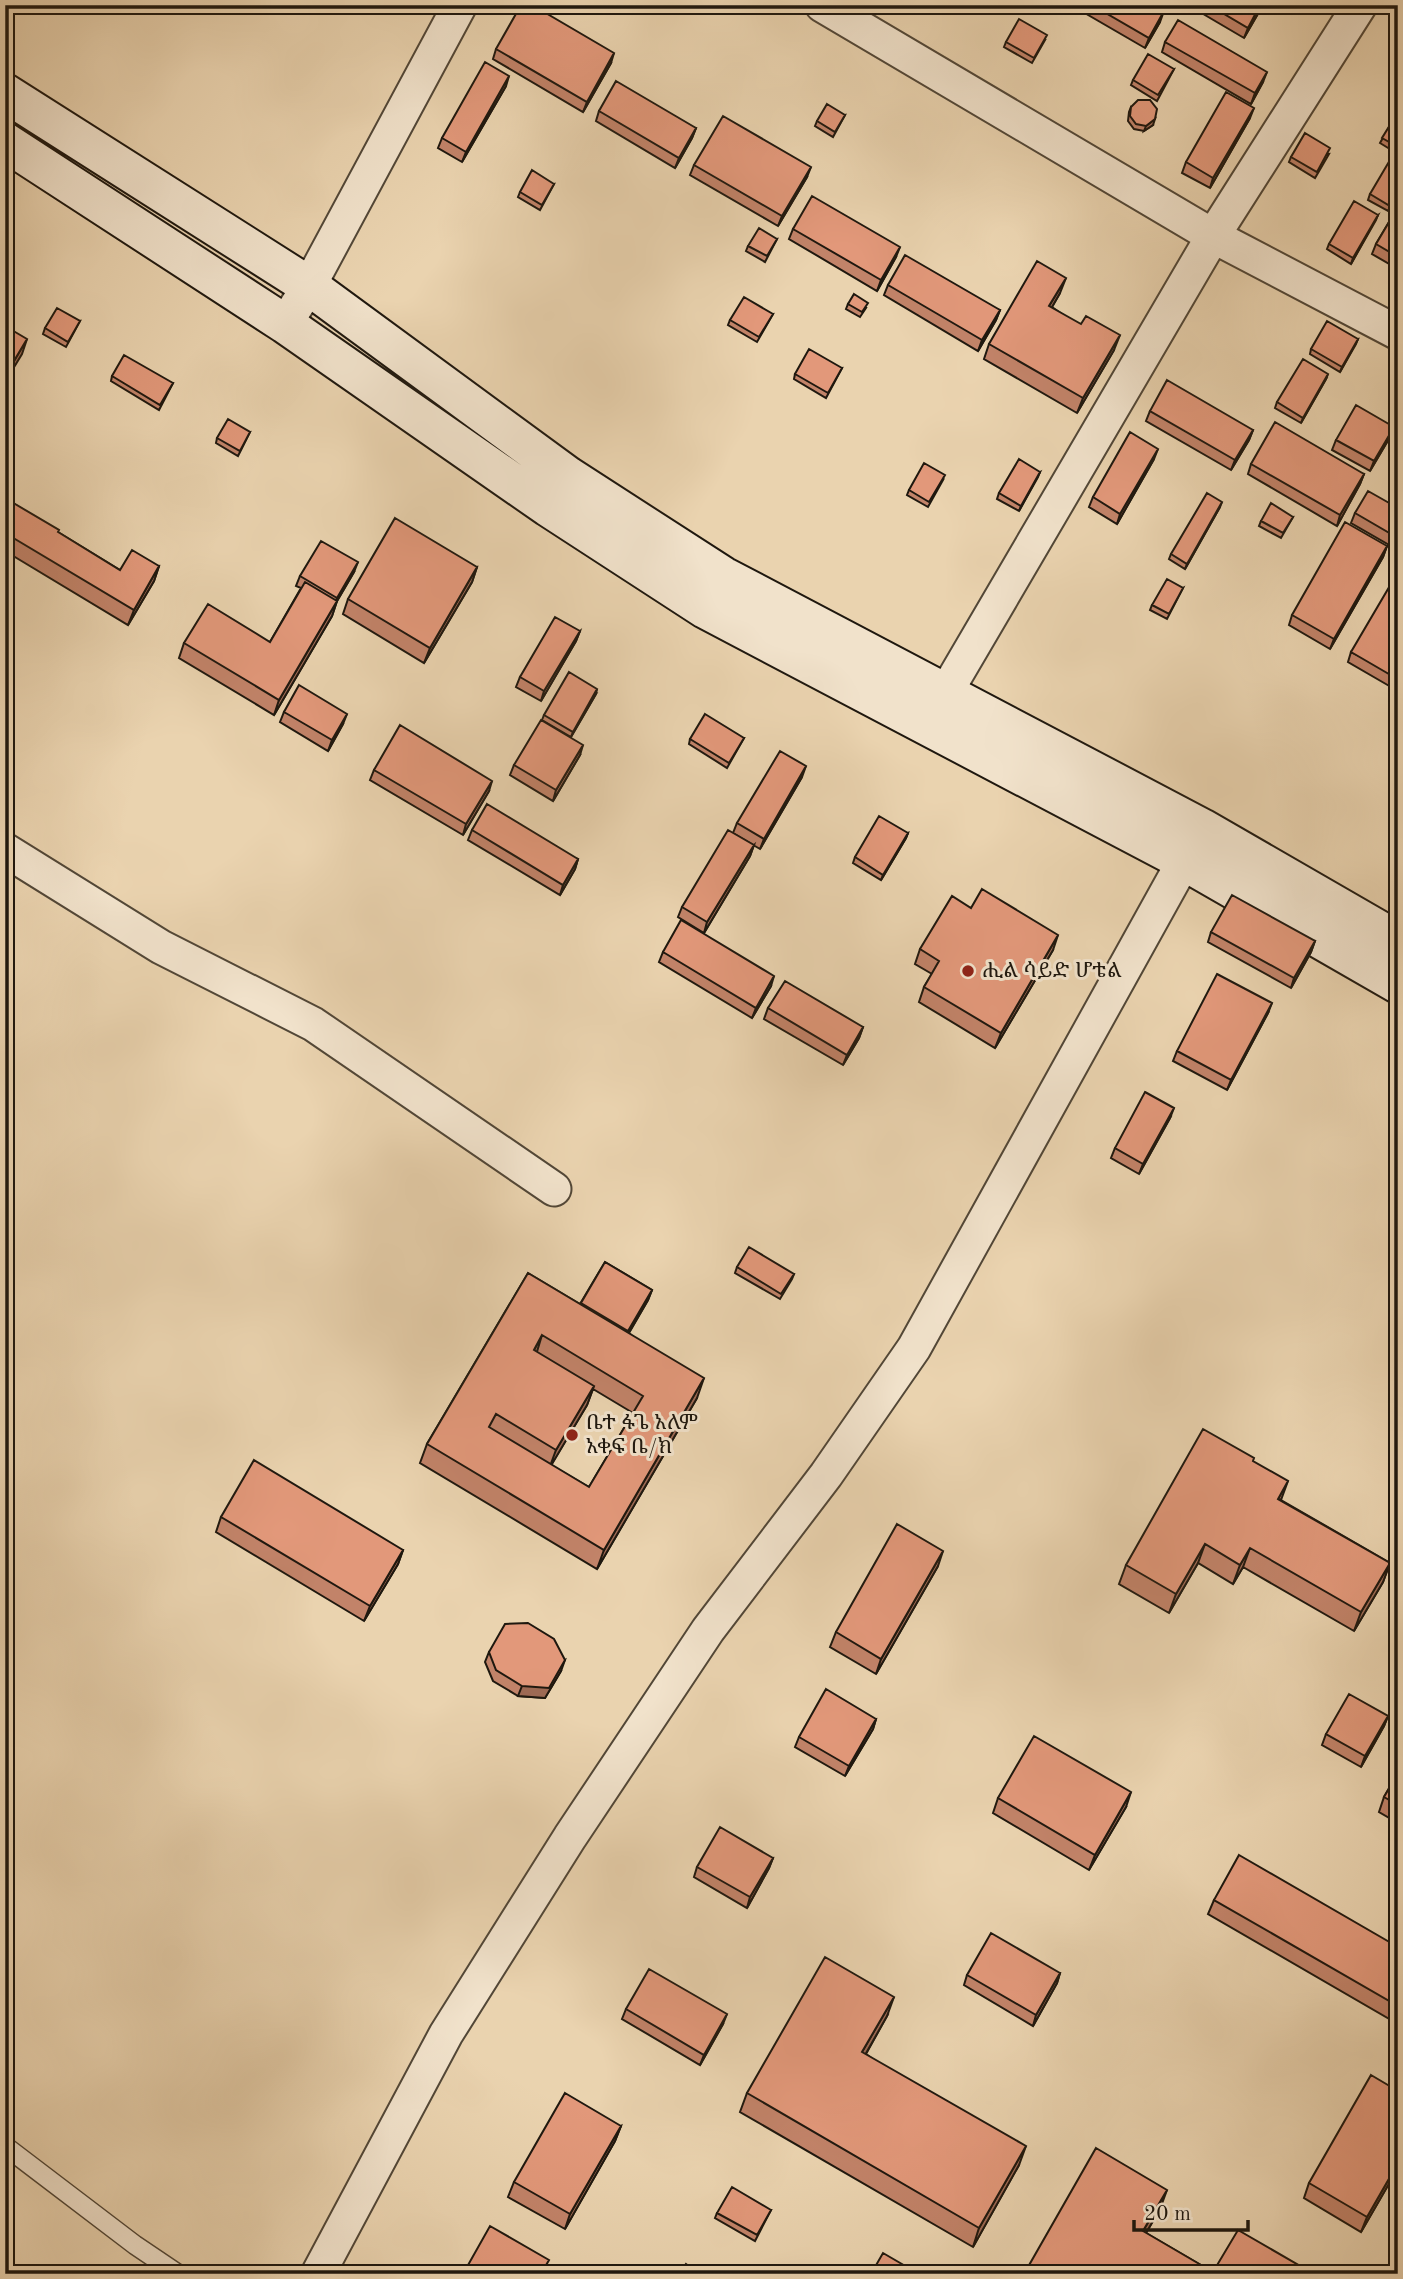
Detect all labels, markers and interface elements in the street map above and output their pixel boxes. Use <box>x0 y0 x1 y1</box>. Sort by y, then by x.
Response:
place label: ሒል ሳይድ ሆቴል <box>982 961 1122 982</box>
marker: ሒል ሳይድ ሆቴል <box>960 963 976 979</box>
place label: ቤተ ፋጌ አለም አቀፍ ቤ/ክ <box>586 1413 698 1458</box>
marker: ቤተ ፋጌ አለም አቀፍ ቤ/ክ <box>564 1427 580 1443</box>
scale bar <box>1134 2188 1247 2232</box>
text: 20 m <box>1144 2204 1191 2225</box>

